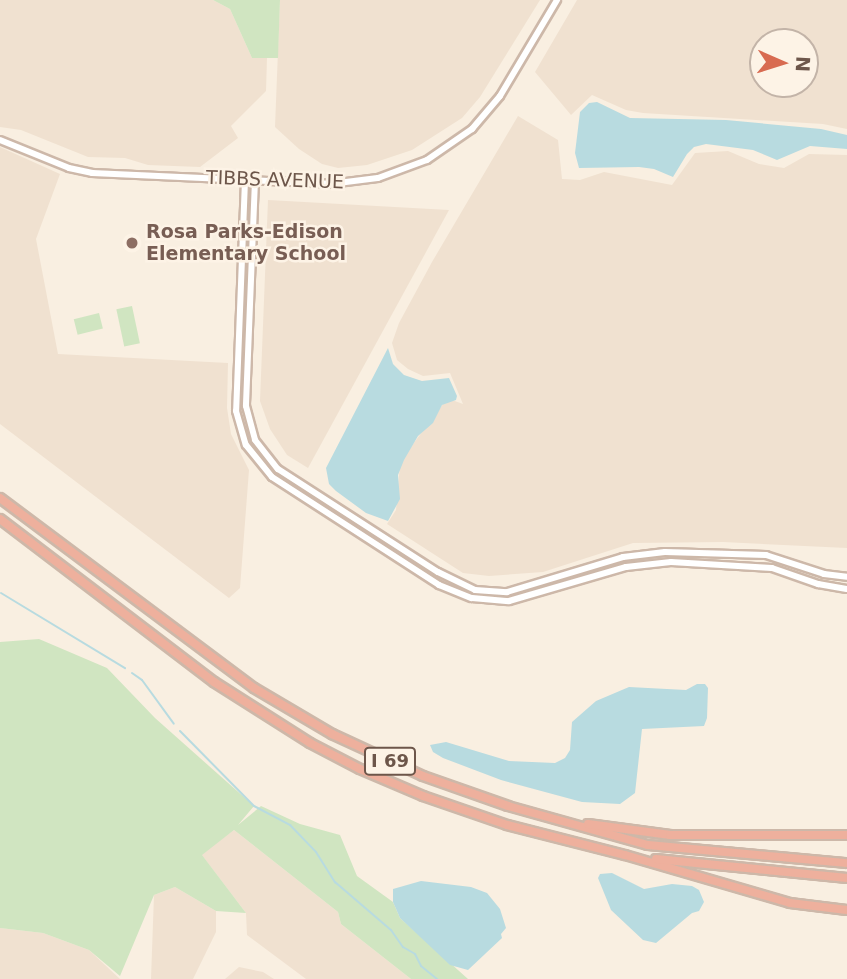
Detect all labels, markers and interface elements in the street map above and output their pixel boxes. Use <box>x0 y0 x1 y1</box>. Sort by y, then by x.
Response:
north arrow <box>749 28 819 98</box>
text: N <box>792 55 814 73</box>
street label: TIBBS AVENUE <box>206 166 344 194</box>
place label: Rosa Parks-Edison Elementary School <box>146 221 346 265</box>
marker: Rosa Parks-Edison Elementary School <box>124 235 140 251</box>
road number: I 69 <box>364 746 416 776</box>

